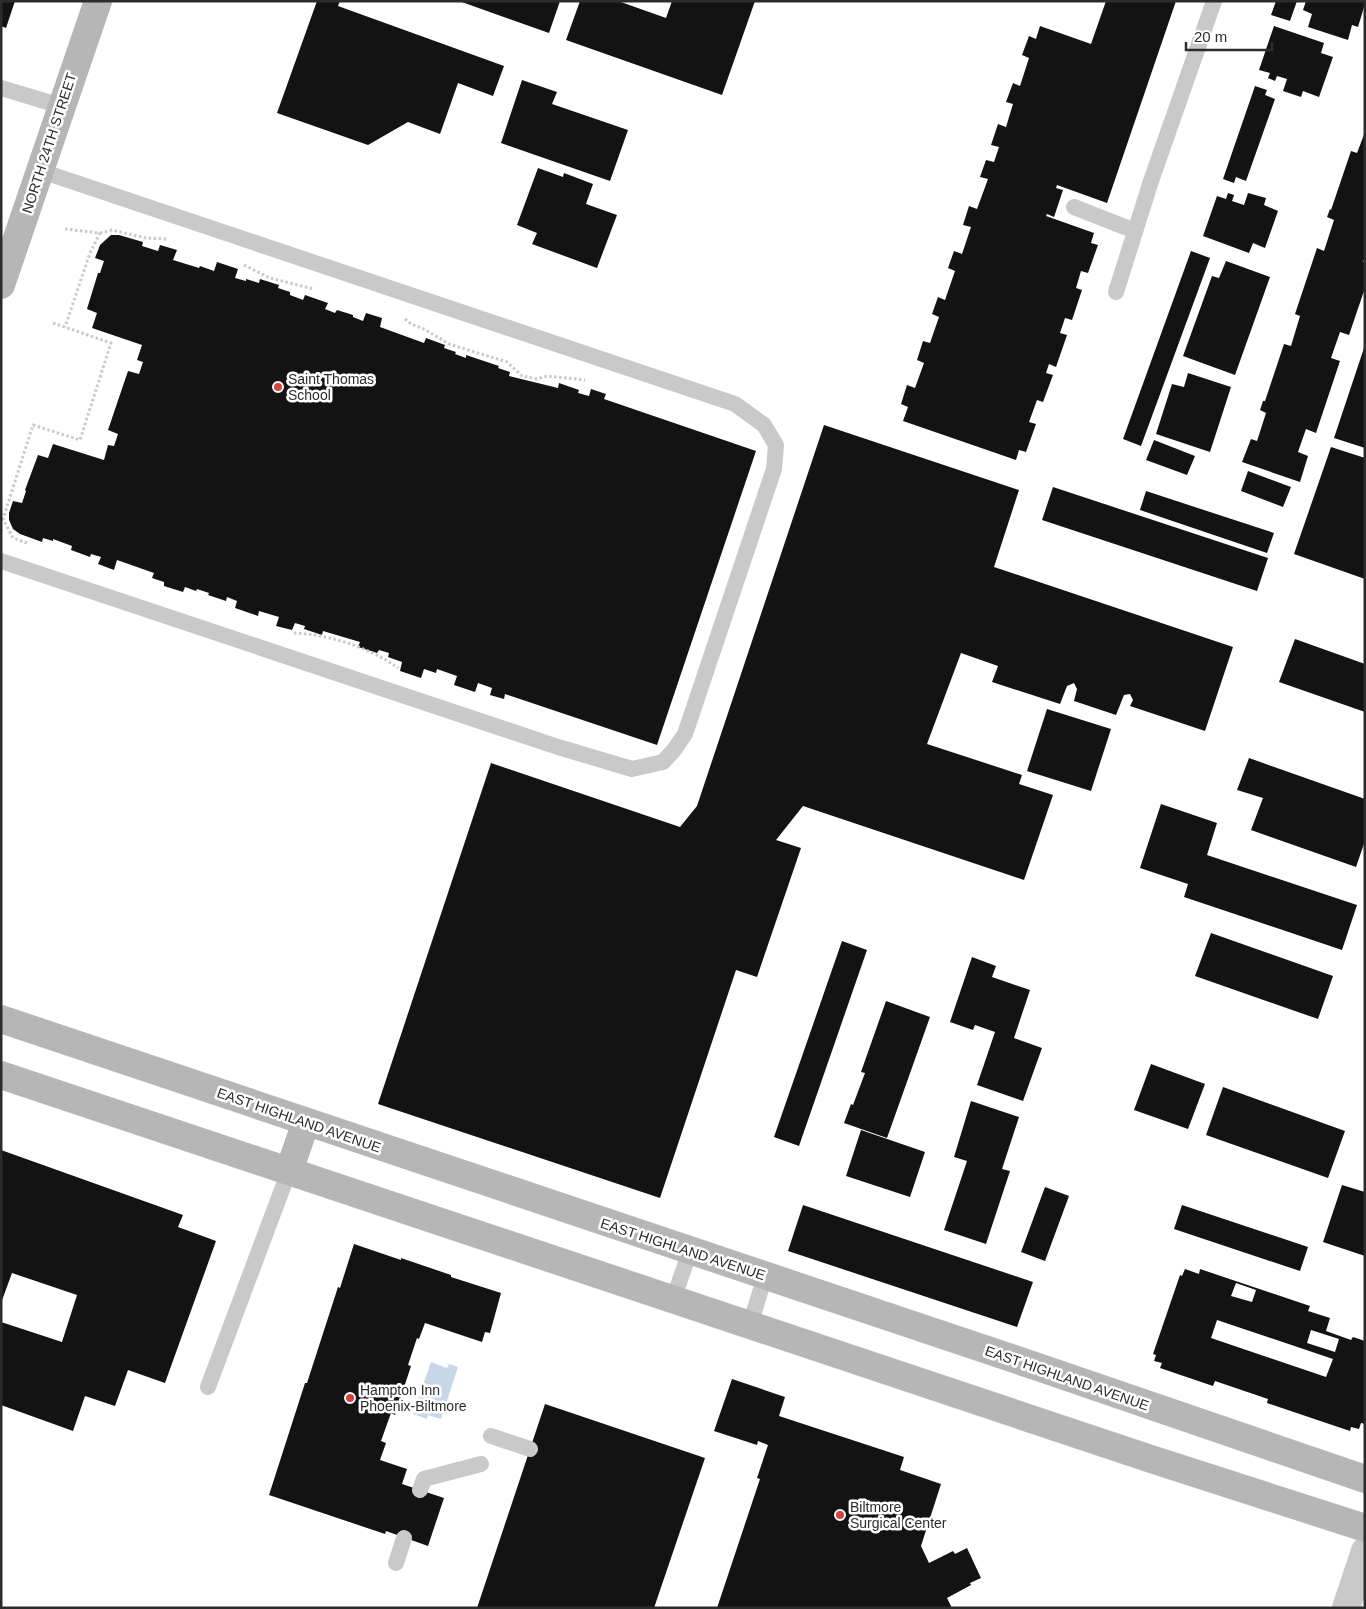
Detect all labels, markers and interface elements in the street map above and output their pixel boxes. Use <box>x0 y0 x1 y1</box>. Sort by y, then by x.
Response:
scale bar <box>1186 20 1272 52</box>
text: 20 m <box>1194 28 1227 45</box>
street label: NORTH 24TH STREET <box>19 70 79 215</box>
place label: Saint Thomas School <box>288 371 374 403</box>
marker: Saint Thomas School <box>272 381 284 393</box>
street label: EAST HIGHLAND AVENUE <box>215 1084 383 1156</box>
street label: EAST HIGHLAND AVENUE <box>599 1215 767 1283</box>
street label: EAST HIGHLAND AVENUE <box>983 1342 1151 1414</box>
place label: Hampton Inn Phoenix-Biltmore <box>360 1382 467 1414</box>
marker: Hampton Inn Phoenix-Biltmore <box>344 1392 356 1404</box>
place label: Biltmore Surgical Center <box>850 1499 947 1531</box>
marker: Biltmore Surgical Center <box>834 1509 846 1521</box>

